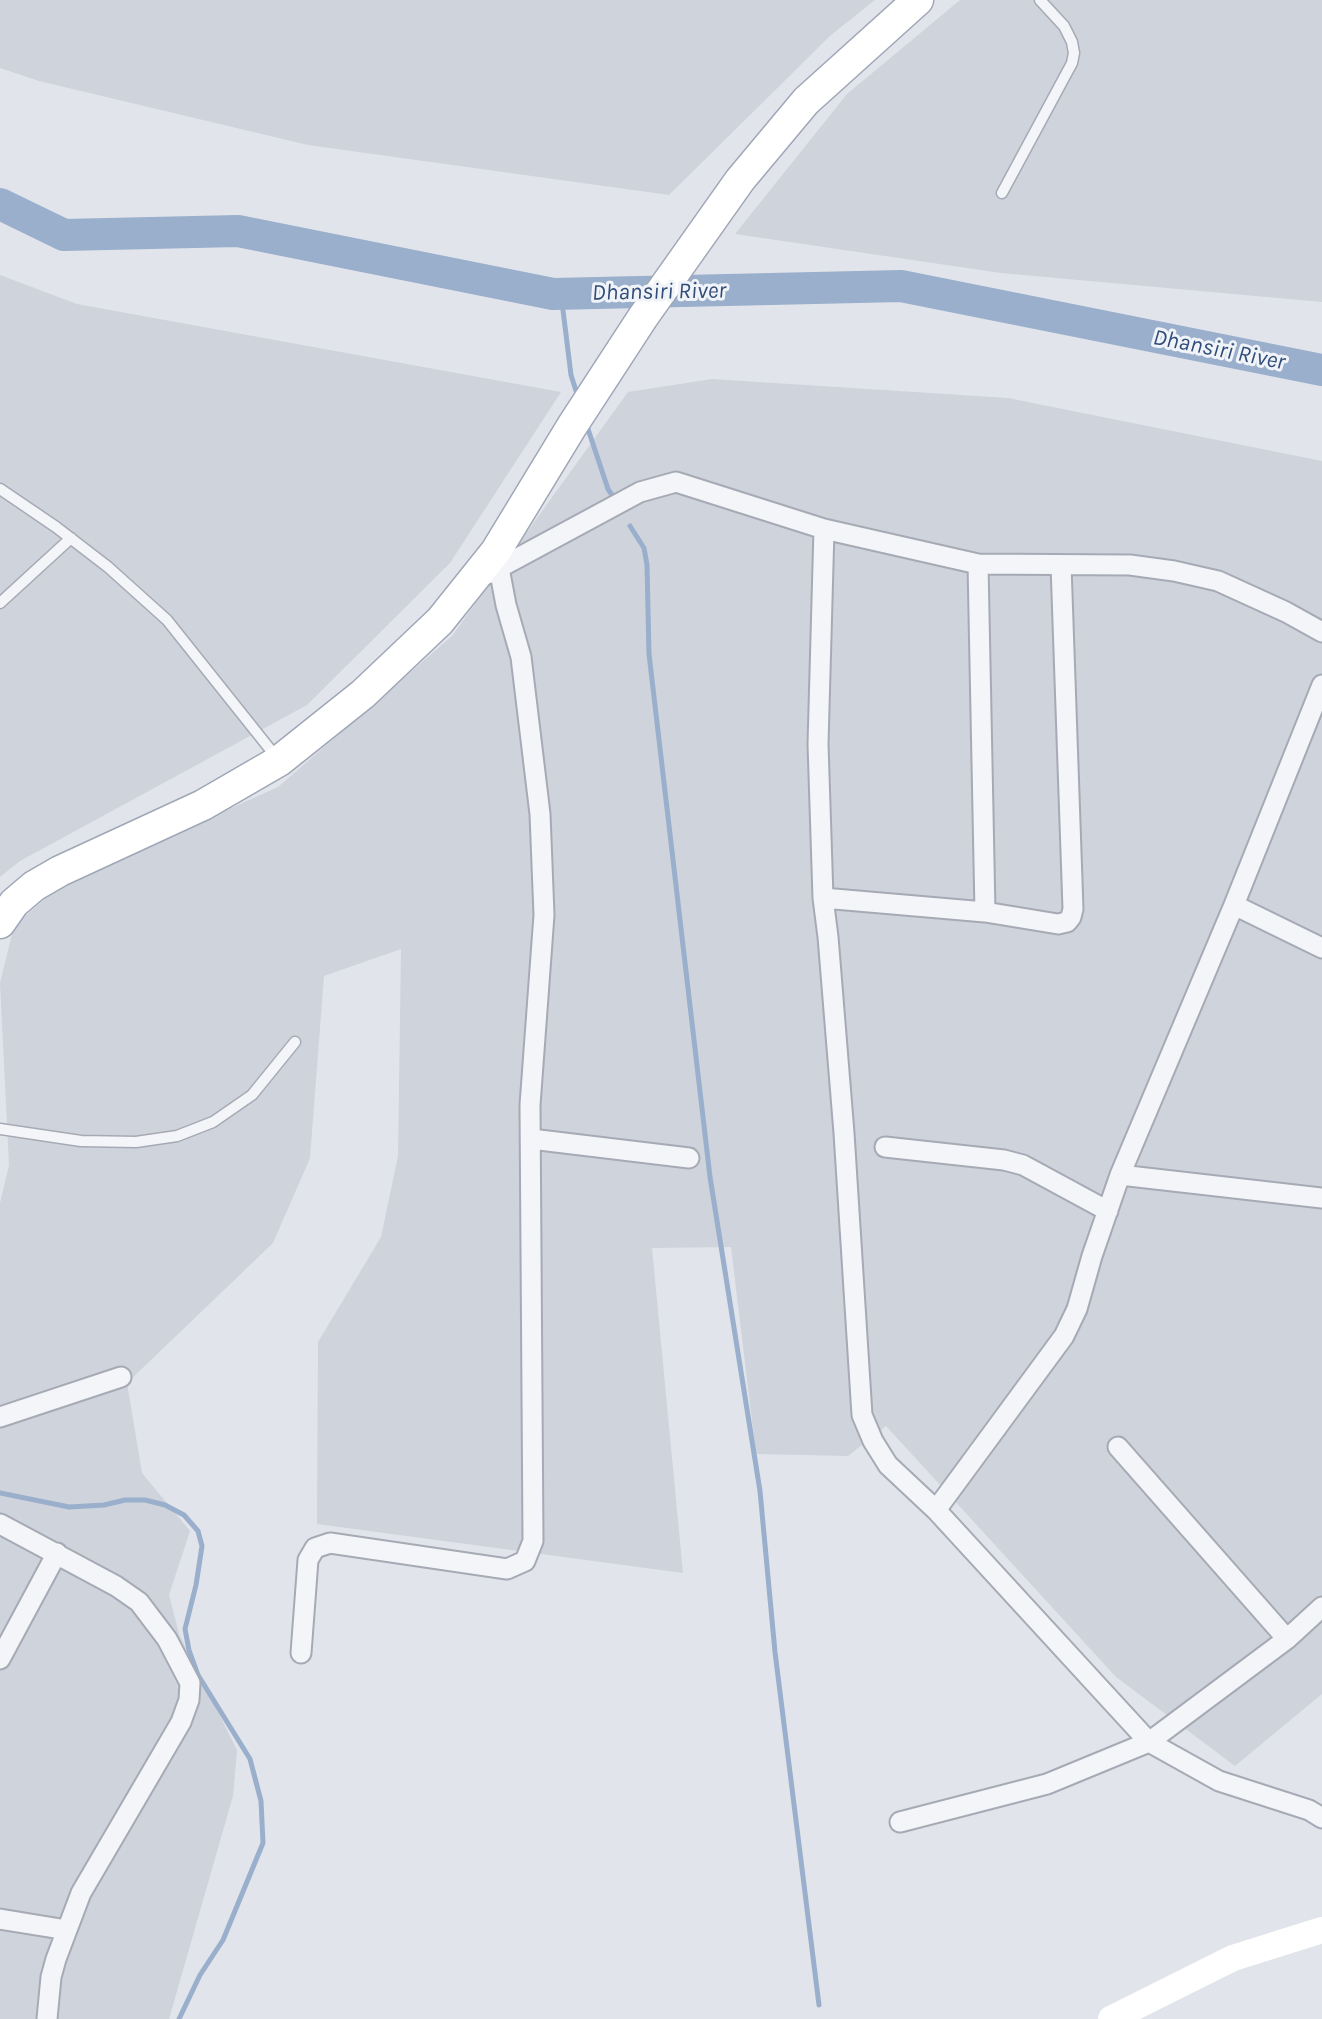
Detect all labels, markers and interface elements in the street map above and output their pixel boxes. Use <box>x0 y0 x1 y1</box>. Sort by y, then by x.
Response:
water label: Dhansiri River <box>592 277 726 307</box>
water label: Dhansiri River <box>1151 324 1287 376</box>

